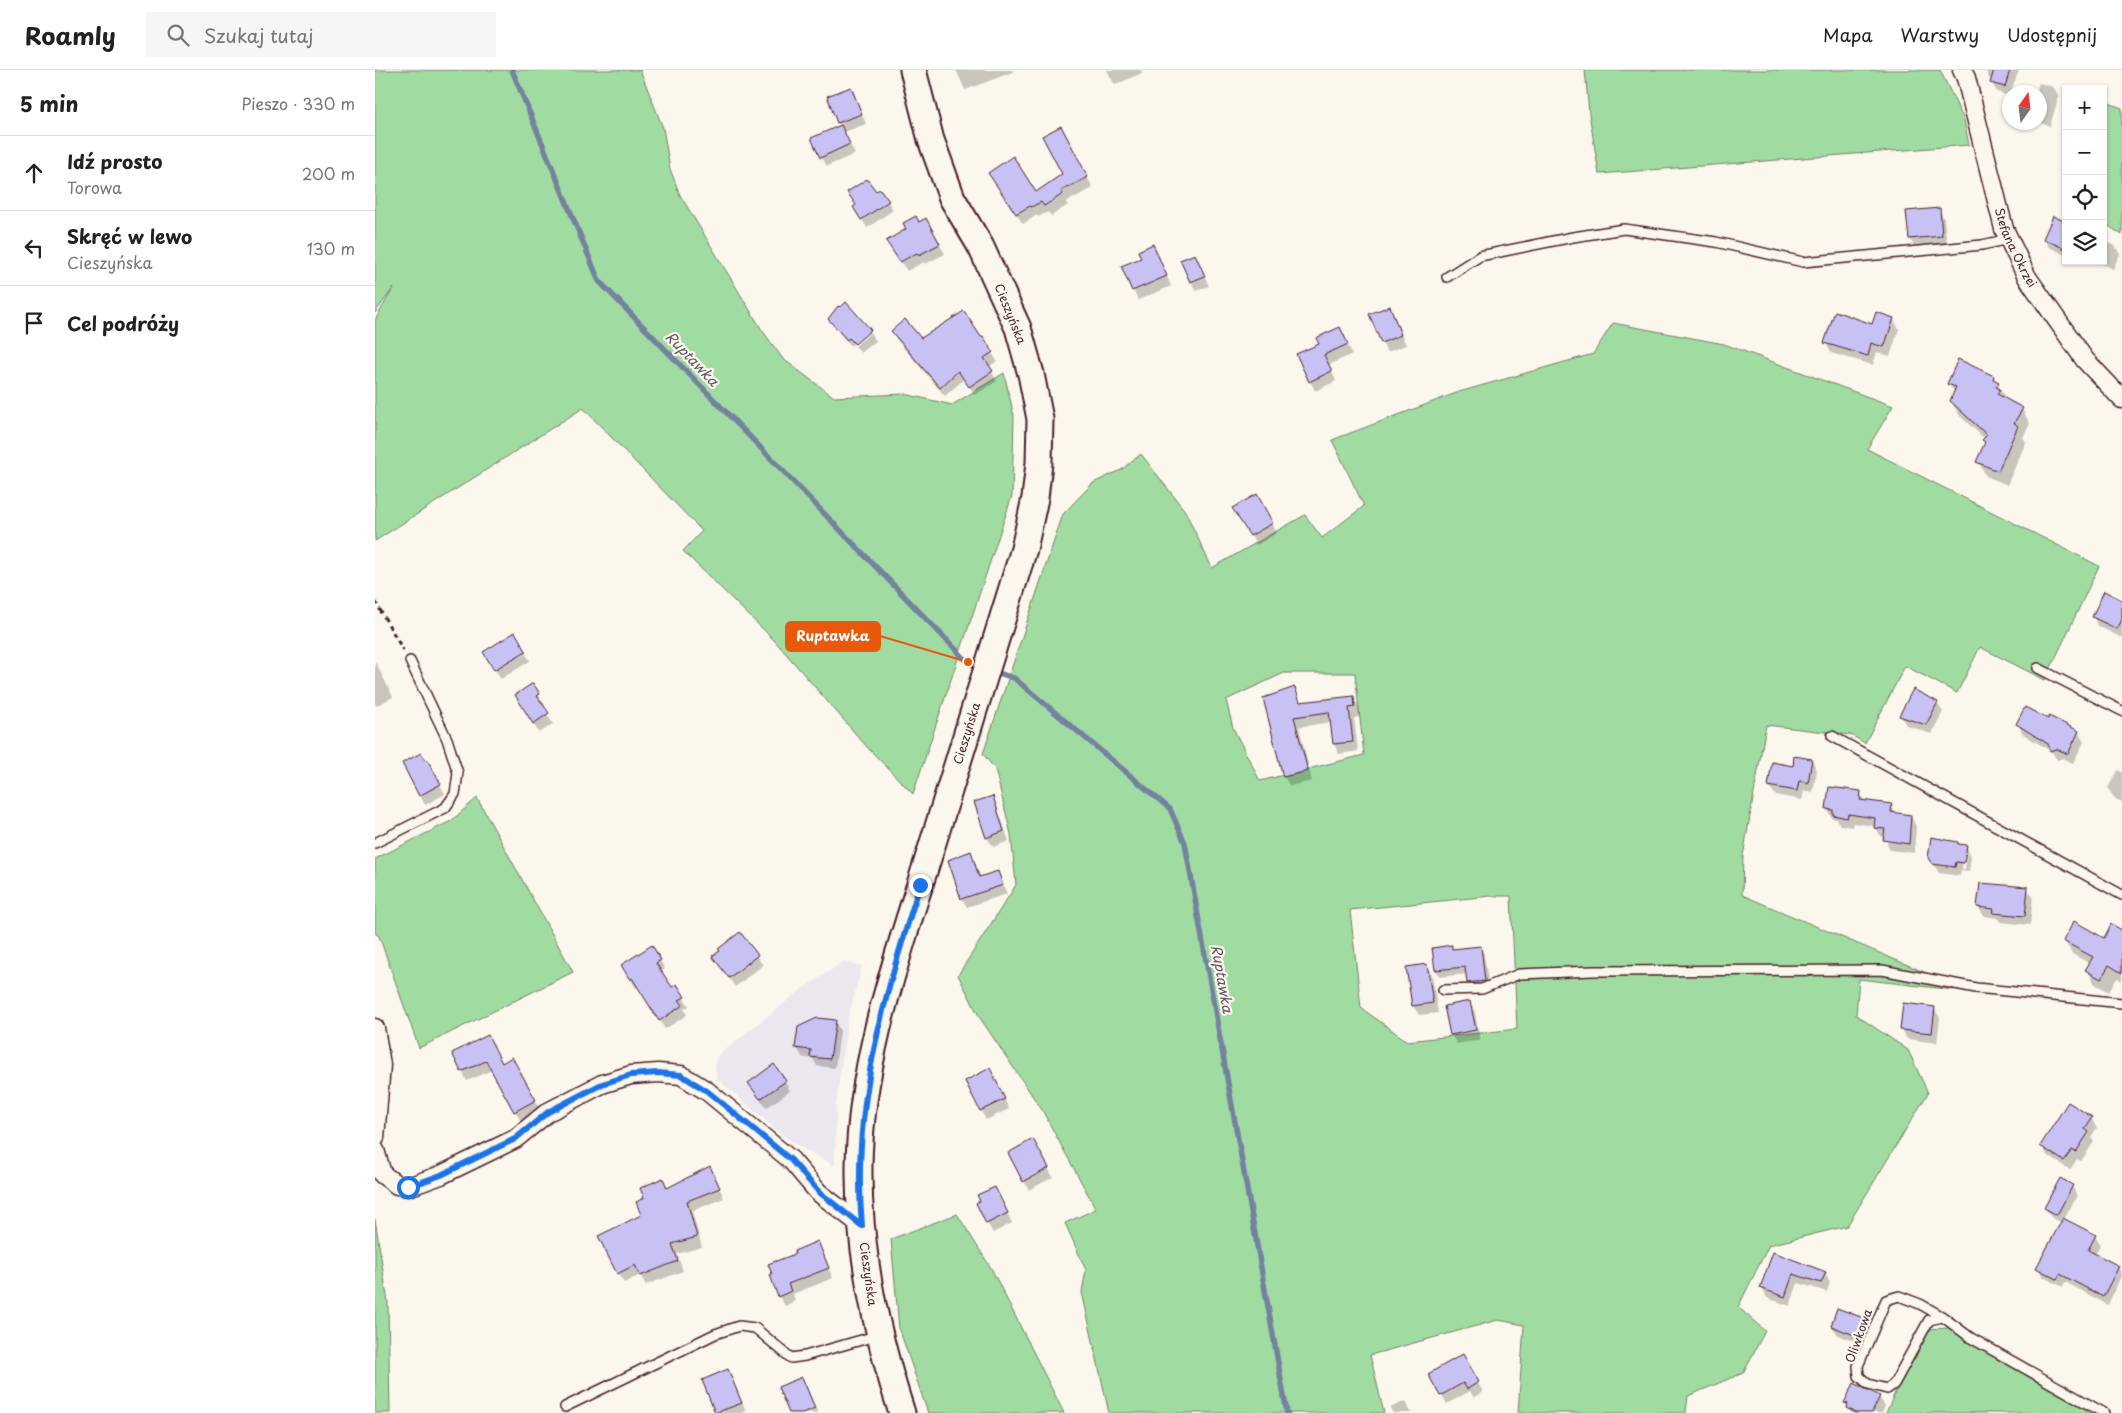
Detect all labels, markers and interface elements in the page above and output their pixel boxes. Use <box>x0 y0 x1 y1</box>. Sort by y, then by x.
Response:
search box <box>146 12 496 57</box>
text: Roamly <box>25 17 116 53</box>
icon: search <box>164 21 192 49</box>
text: Szukaj tutaj <box>204 21 313 49</box>
text: Mapa <box>1823 21 1873 48</box>
text: Warstwy <box>1901 21 1979 48</box>
text: Udostępnij <box>2007 21 2097 48</box>
north arrow <box>2002 85 2047 130</box>
map controls <box>2062 85 2107 265</box>
button: + <box>2062 85 2107 130</box>
text: 5 min <box>20 87 78 119</box>
text: Pieszo · 330 m <box>242 91 355 115</box>
button: − <box>2062 130 2107 175</box>
text: Idź prosto <box>67 147 163 175</box>
icon: ahead <box>20 159 48 187</box>
text: 200 m <box>302 161 355 185</box>
text: Torowa <box>67 175 122 199</box>
button: locate <box>2062 175 2107 220</box>
street label: Stefana Okrzei <box>1991 206 2042 291</box>
button: layers <box>2062 220 2107 265</box>
text: Skręć w lewo <box>67 222 192 250</box>
icon: left <box>20 234 48 262</box>
text: 130 m <box>307 236 355 260</box>
text: Cieszyńska <box>67 250 153 274</box>
street label: Cieszyńska <box>991 281 1031 347</box>
icon: arrive <box>20 309 48 337</box>
text: Cel podróży <box>67 309 179 337</box>
water label: Ruptawka <box>661 327 724 391</box>
callout: Ruptawka <box>786 622 880 651</box>
text: Ruptawka <box>796 625 870 646</box>
street label: Cieszyńska <box>948 700 984 767</box>
route end <box>909 874 932 897</box>
water label: Ruptawka <box>1206 943 1239 1015</box>
route start <box>397 1176 420 1199</box>
street label: Cieszyńska <box>856 1241 882 1307</box>
street label: Oliwkowa <box>1840 1306 1876 1365</box>

